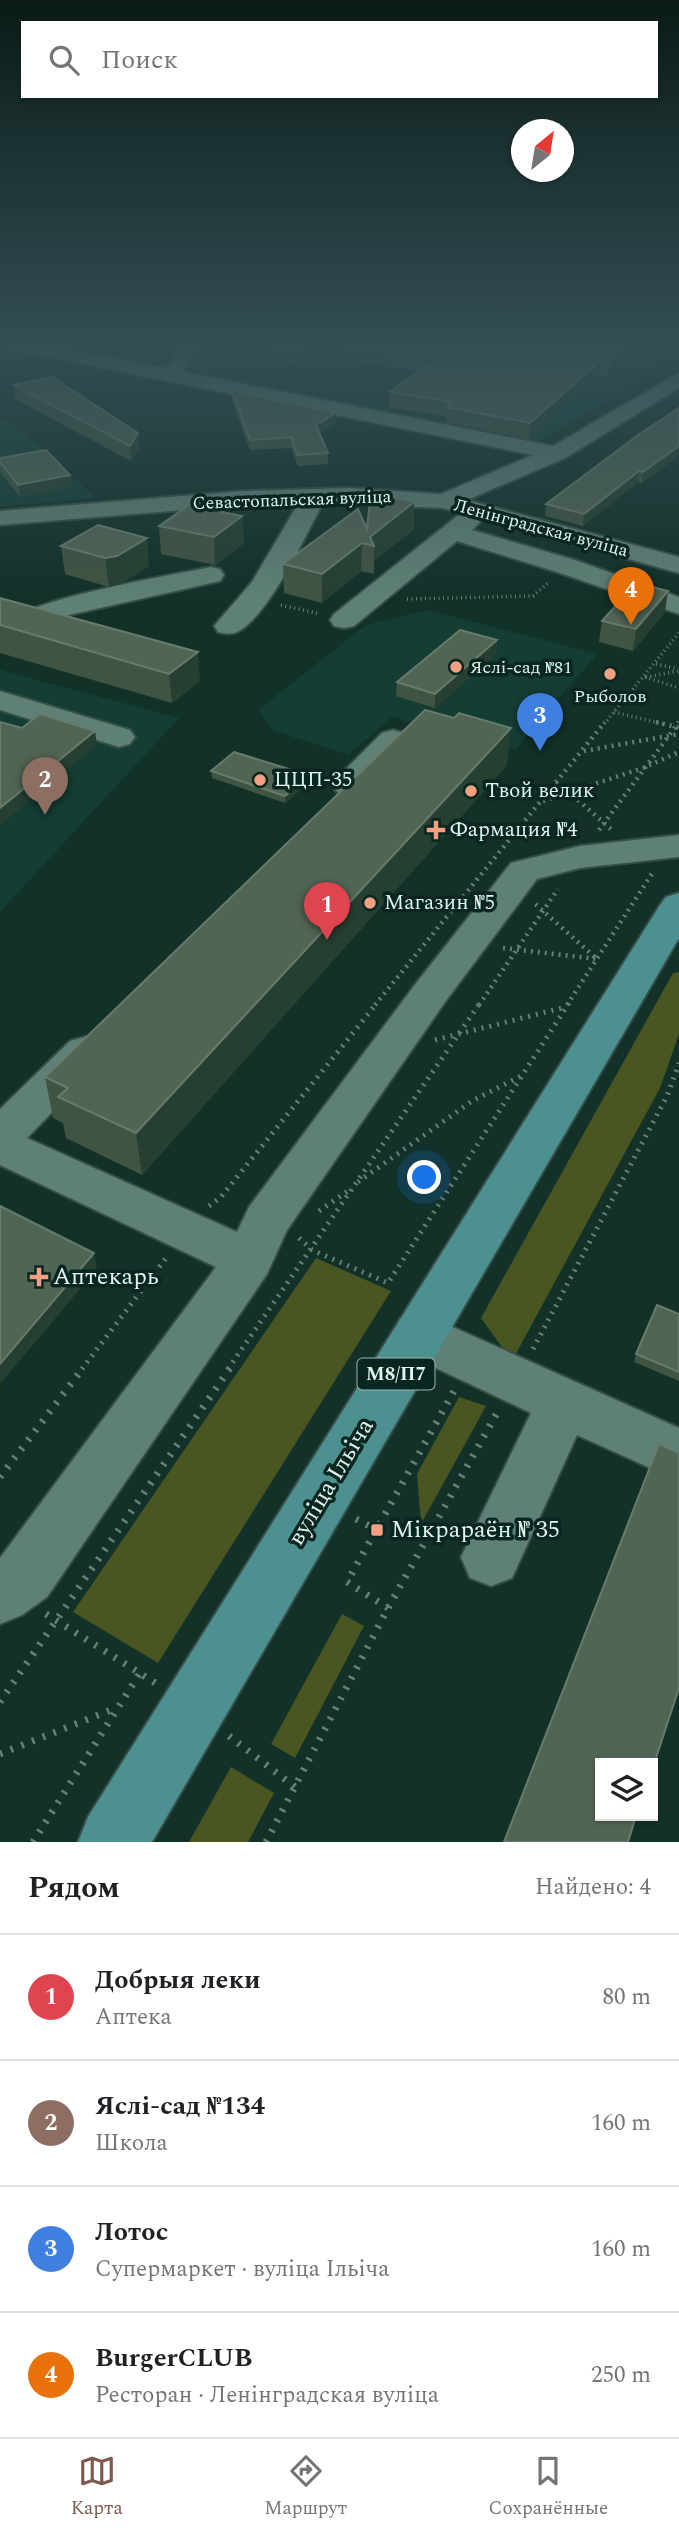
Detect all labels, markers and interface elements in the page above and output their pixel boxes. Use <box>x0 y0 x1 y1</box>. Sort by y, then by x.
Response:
search box <box>21 21 658 98</box>
text: Поиск <box>101 40 178 80</box>
icon: search <box>45 41 83 79</box>
north arrow <box>511 119 574 182</box>
street label: Севастопальская вуліца <box>192 483 392 517</box>
street label: Ленінградская вуліца <box>451 492 631 564</box>
pin: 4 <box>608 567 654 625</box>
place label: Яслі-сад №81 <box>470 654 572 681</box>
marker: Яслі-сад №81 <box>448 659 464 675</box>
marker: Рыболов <box>602 666 618 682</box>
place label: Рыболов <box>574 683 646 710</box>
pin: 3 <box>517 693 563 751</box>
pin: 2 <box>22 757 68 815</box>
place label: ЦЦП-35 <box>274 764 352 796</box>
marker: ЦЦП-35 <box>252 772 268 788</box>
place label: Твой велик <box>485 775 595 807</box>
marker: Твой велик <box>463 783 479 799</box>
place label: Фармация №4 <box>450 814 578 846</box>
marker: Фармация №4 <box>428 822 444 838</box>
pin: 1 <box>304 882 350 940</box>
place label: Магазин №5 <box>384 887 495 919</box>
marker: Магазин №5 <box>362 895 378 911</box>
your location <box>407 1160 441 1194</box>
place label: Аптекарь <box>53 1259 159 1295</box>
marker: Аптекарь <box>31 1269 47 1285</box>
road number: М8/П7 <box>358 1358 434 1390</box>
street label: вуліца Ільіча <box>279 1411 383 1552</box>
place label: Мікрараён № 35 <box>391 1512 560 1548</box>
marker: Мікрараён № 35 <box>369 1522 385 1538</box>
map controls <box>595 1758 658 1821</box>
button: layers <box>595 1758 658 1821</box>
text: Рядом <box>28 1865 120 1911</box>
text: Найдено: 4 <box>535 1870 651 1905</box>
text: Добрыя леки <box>95 1960 261 2000</box>
text: 1 <box>45 1980 57 2015</box>
text: 80 m <box>602 1980 651 2015</box>
text: Аптека <box>95 2000 172 2035</box>
text: Яслі-сад №134 <box>95 2086 265 2126</box>
text: 2 <box>45 2106 57 2141</box>
text: 160 m <box>591 2106 651 2141</box>
text: Школа <box>95 2126 168 2161</box>
text: Лотос <box>95 2212 168 2252</box>
text: 3 <box>45 2232 57 2267</box>
text: 160 m <box>591 2232 651 2267</box>
text: Супермаркет · вуліца Ільіча <box>95 2252 389 2287</box>
text: BurgerCLUB <box>95 2338 252 2378</box>
text: 4 <box>45 2358 57 2393</box>
text: 250 m <box>591 2358 651 2393</box>
text: Ресторан · Ленінградская вуліца <box>95 2378 439 2413</box>
tab: Карта <box>71 2452 123 2523</box>
tab: Маршрут <box>264 2452 347 2523</box>
tab: Сохранённые <box>489 2452 608 2523</box>

